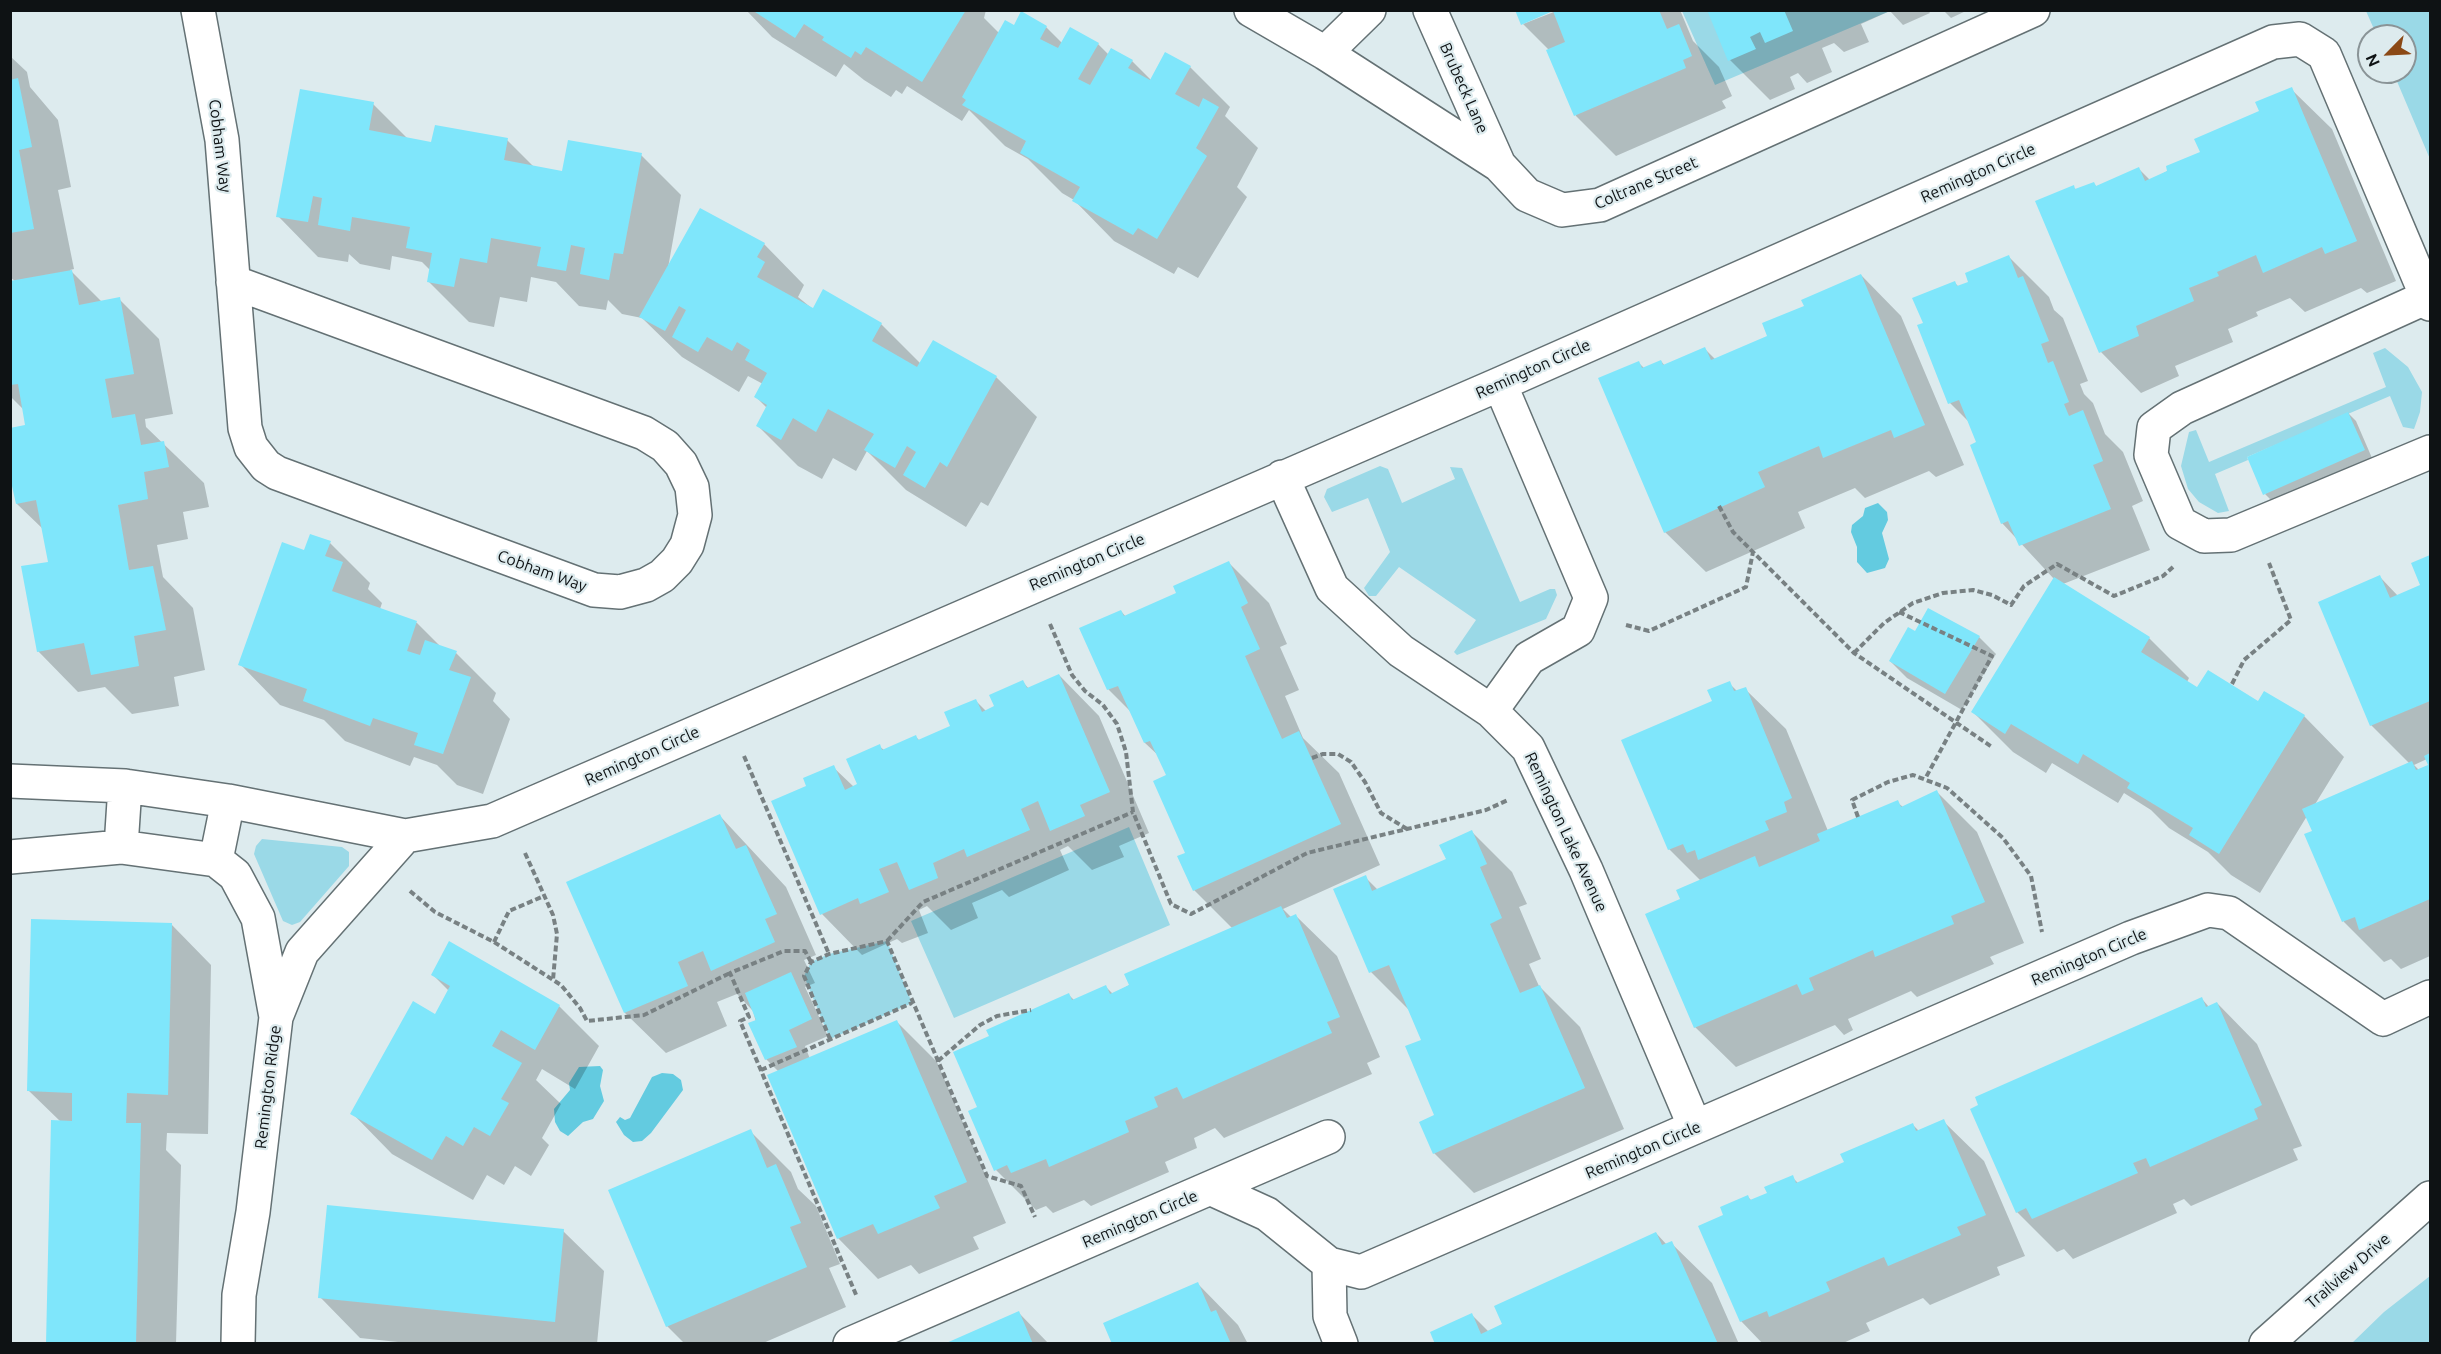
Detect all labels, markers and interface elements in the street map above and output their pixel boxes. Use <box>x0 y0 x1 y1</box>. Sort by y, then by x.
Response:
north arrow <box>2357 24 2417 84</box>
street label: Brubeck Lane <box>1435 40 1493 136</box>
text: N <box>2362 51 2383 70</box>
street label: Cobham Way <box>205 98 235 194</box>
street label: Remington Circle <box>1918 139 2038 207</box>
street label: Coltrane Street <box>1592 153 1700 213</box>
street label: Remington Circle <box>1473 335 1593 403</box>
street label: Remington Circle <box>1026 529 1148 595</box>
street label: Cobham Way <box>495 546 589 596</box>
street label: Remington Circle <box>582 722 702 790</box>
street label: Remington Lake Avenue <box>1521 749 1611 915</box>
street label: Remington Circle <box>2028 924 2150 990</box>
street label: Remington Ridge <box>251 1024 285 1150</box>
street label: Remington Circle <box>1582 1117 1704 1183</box>
street label: Remington Circle <box>1079 1186 1201 1252</box>
street label: Trailview Drive <box>2302 1229 2394 1313</box>

